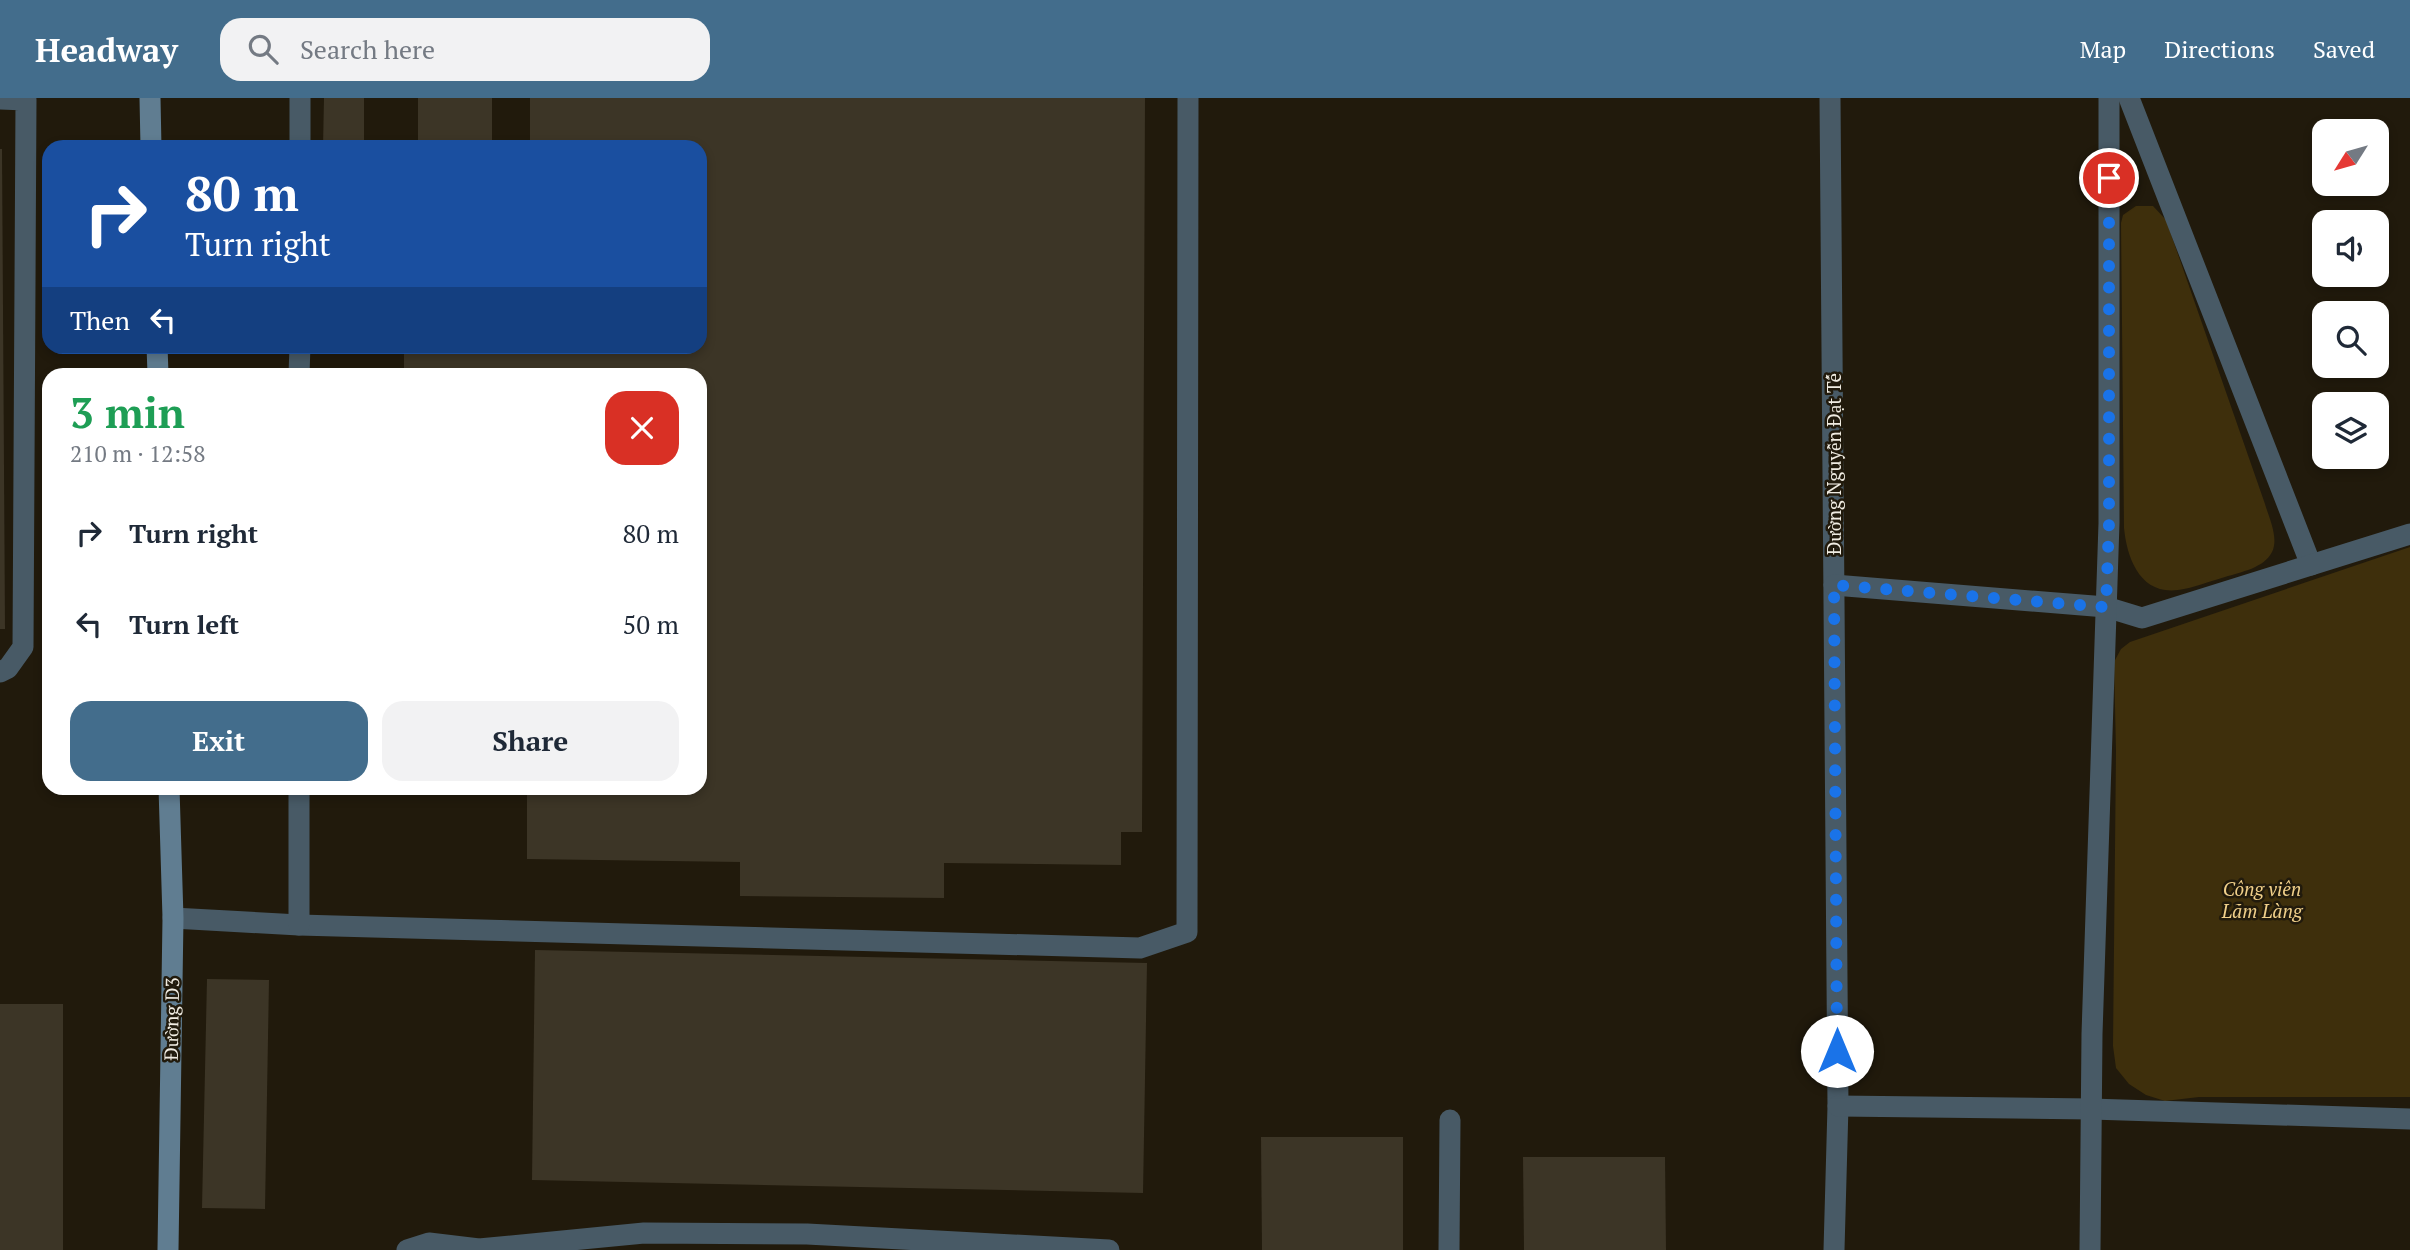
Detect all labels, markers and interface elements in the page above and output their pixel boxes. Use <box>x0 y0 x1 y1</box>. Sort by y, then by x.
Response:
search box <box>220 18 710 81</box>
text: Headway <box>35 28 178 71</box>
icon: search <box>244 30 282 68</box>
text: Search here <box>300 32 435 66</box>
text: Map <box>2080 33 2126 65</box>
text: Directions <box>2164 33 2275 65</box>
text: Saved <box>2313 33 2375 65</box>
north arrow <box>2312 119 2389 196</box>
map controls <box>2312 119 2389 469</box>
pin <box>2079 148 2139 208</box>
icon: arrive <box>2090 159 2128 197</box>
text: 80 m <box>185 160 299 225</box>
icon: right <box>70 168 161 259</box>
button: sound <box>2312 210 2389 287</box>
text: Turn right <box>185 223 331 265</box>
icon: left <box>144 301 182 339</box>
button: search <box>2312 301 2389 378</box>
text: Then <box>70 303 130 337</box>
street label: Đường Nguyễn Đạt Tế <box>1821 373 1846 555</box>
text: 3 min <box>70 384 185 440</box>
button: close <box>605 391 679 465</box>
button: layers <box>2312 392 2389 469</box>
text: 210 m · 12:58 <box>70 438 205 469</box>
icon: right <box>70 514 108 552</box>
text: Turn right <box>129 516 258 550</box>
text: 80 m <box>623 516 679 550</box>
icon: left <box>70 605 108 643</box>
text: Turn left <box>129 607 239 641</box>
text: 50 m <box>623 607 679 641</box>
button: Exit <box>70 701 368 781</box>
button: Share <box>382 701 679 781</box>
park label: Công viên Lãm Làng <box>2221 876 2304 923</box>
street label: Đường D3 <box>158 977 184 1061</box>
position arrow <box>1800 1014 1874 1088</box>

